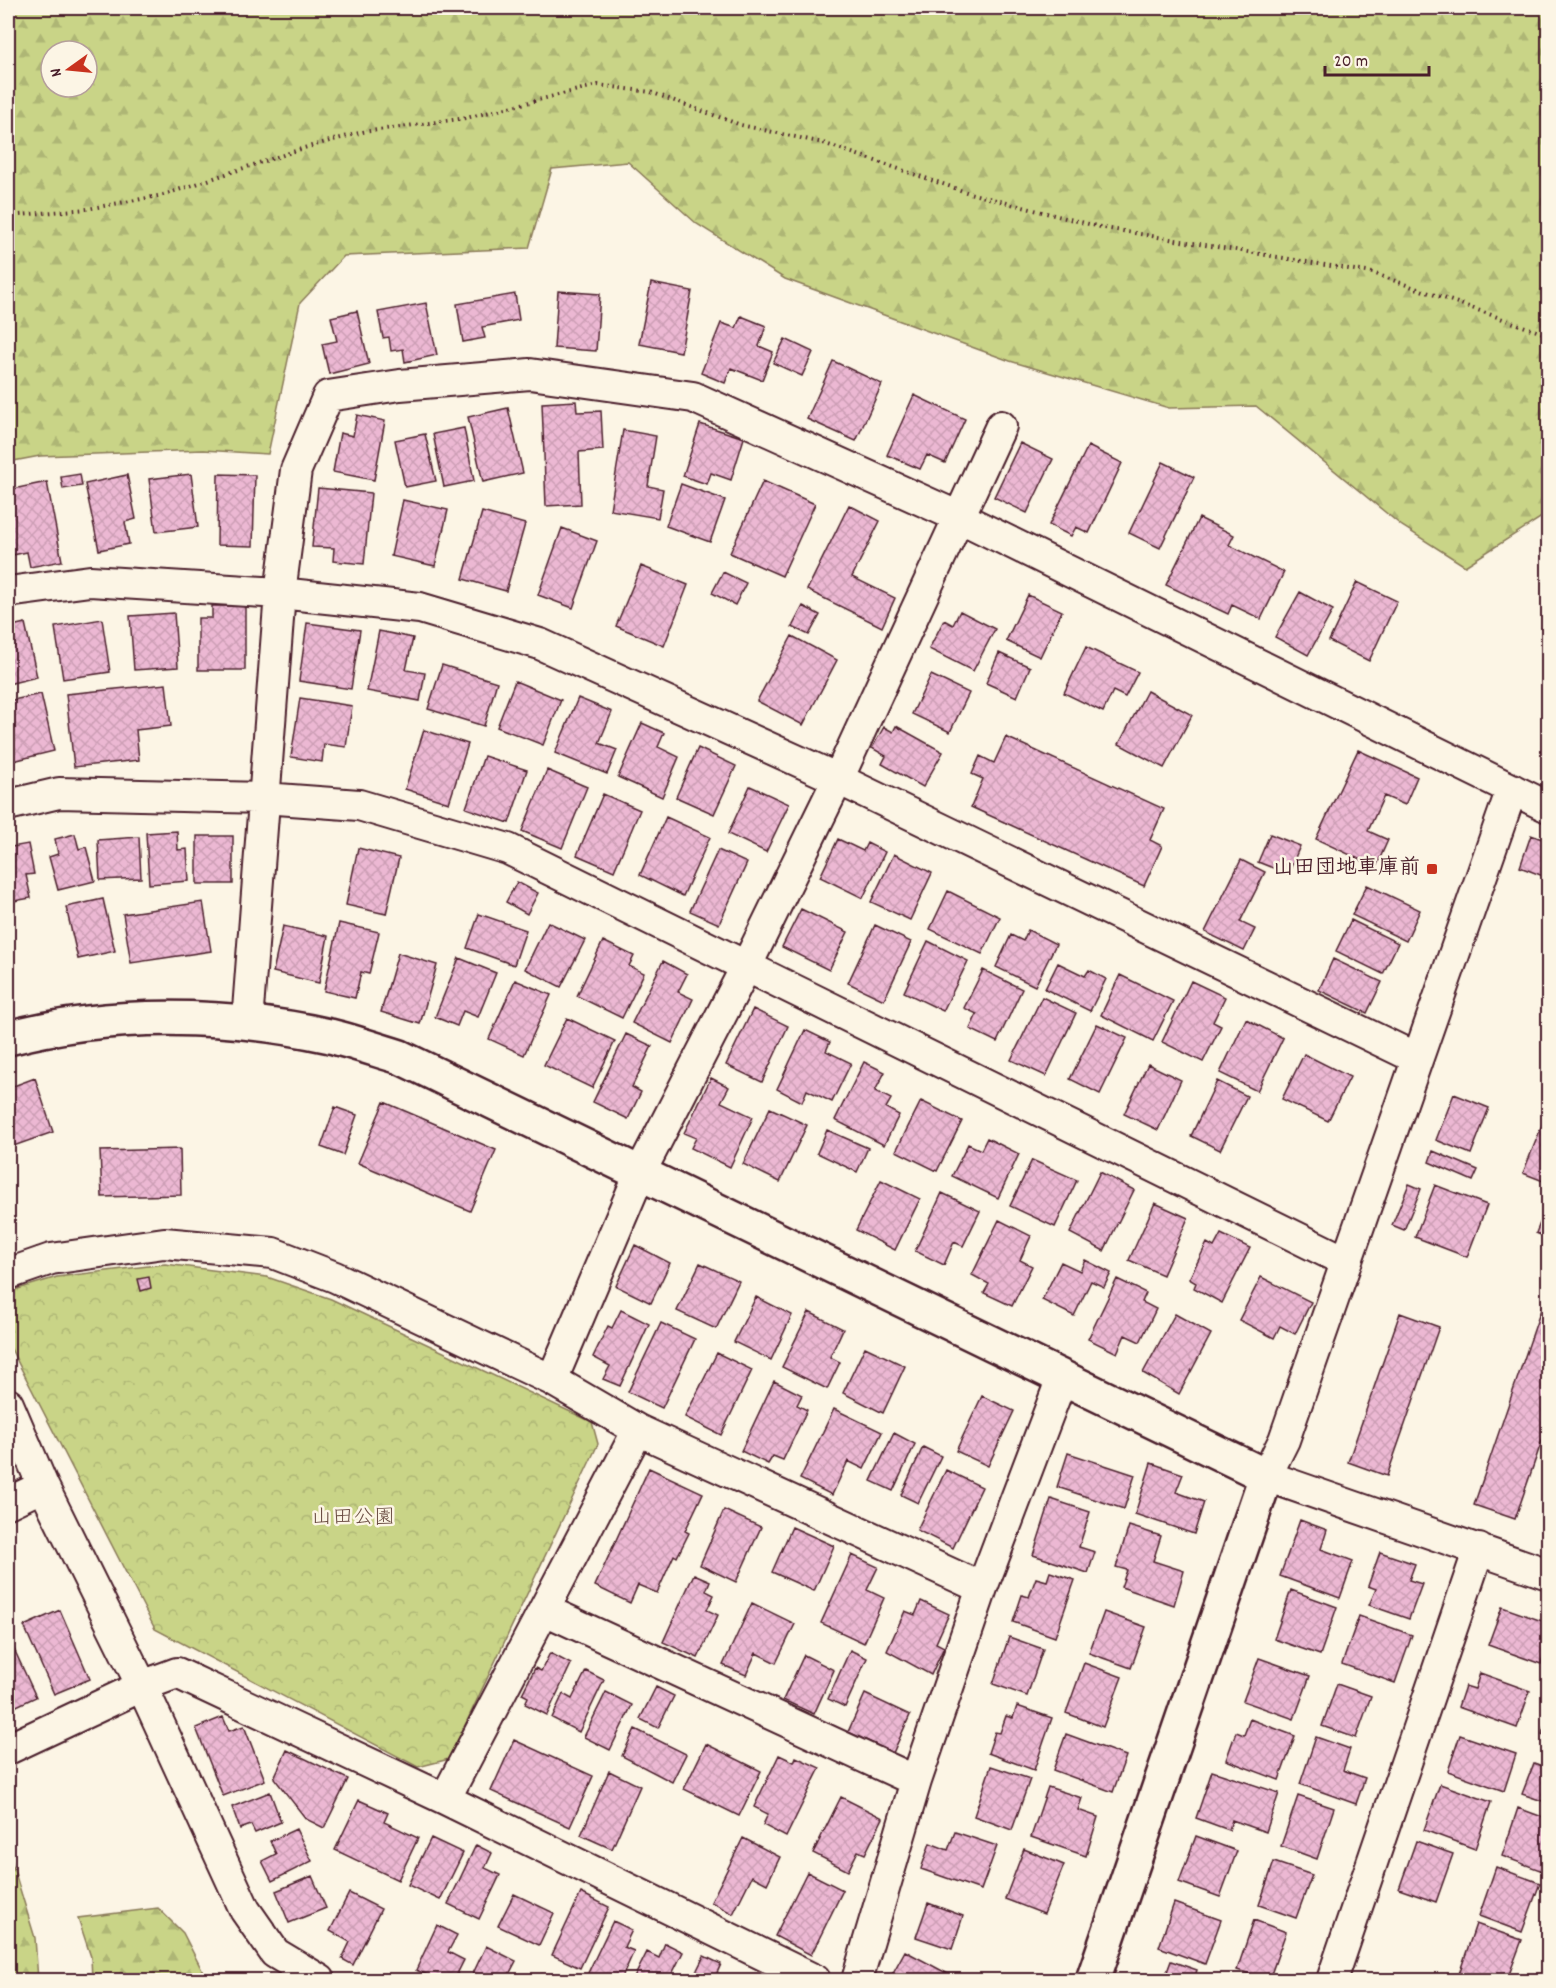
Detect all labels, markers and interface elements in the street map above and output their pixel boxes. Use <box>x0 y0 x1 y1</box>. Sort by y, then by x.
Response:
north arrow <box>39 39 99 99</box>
scale bar <box>1325 39 1428 77</box>
text: 20 m <box>1334 50 1368 75</box>
text: N <box>45 65 69 79</box>
place label: 山田団地車庫前 <box>1273 854 1420 884</box>
marker: 山田団地車庫前 <box>1425 862 1439 876</box>
park label: 山田公園 <box>311 1504 395 1534</box>

